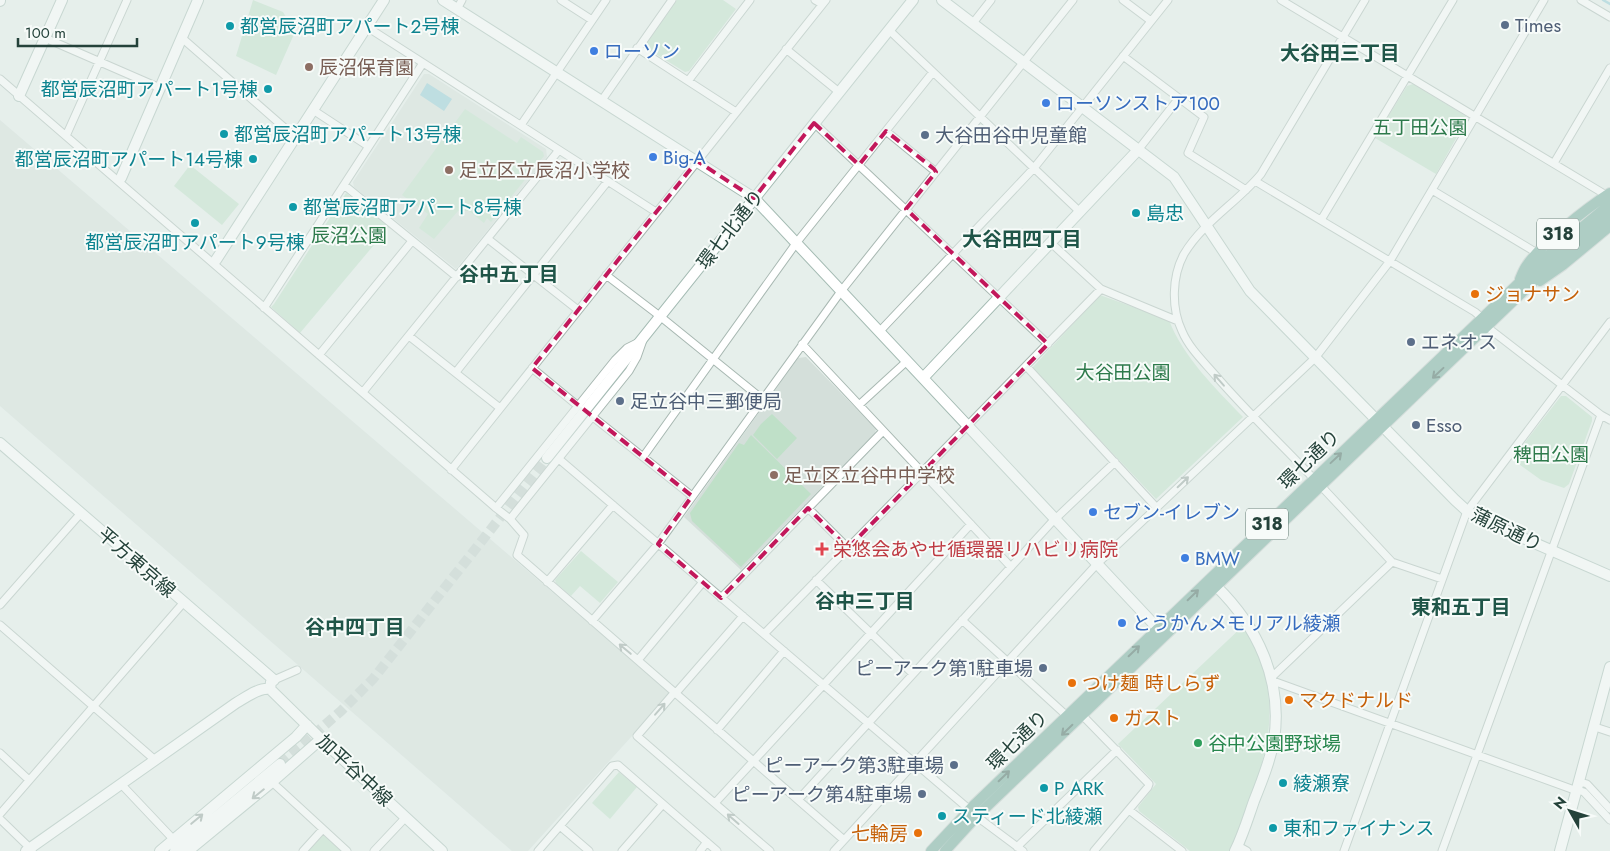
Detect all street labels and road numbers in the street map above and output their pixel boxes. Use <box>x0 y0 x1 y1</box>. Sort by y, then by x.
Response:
street label: 環七北通り <box>691 184 770 275</box>
road number: 318 <box>1537 218 1579 250</box>
street label: 環七通り <box>1273 423 1346 495</box>
street label: 蒲原通り <box>1467 501 1547 558</box>
road number: 318 <box>1246 508 1288 540</box>
street label: 平方東京線 <box>92 521 181 604</box>
street label: 環七通り <box>981 704 1054 776</box>
street label: 加平谷中線 <box>311 728 399 813</box>

